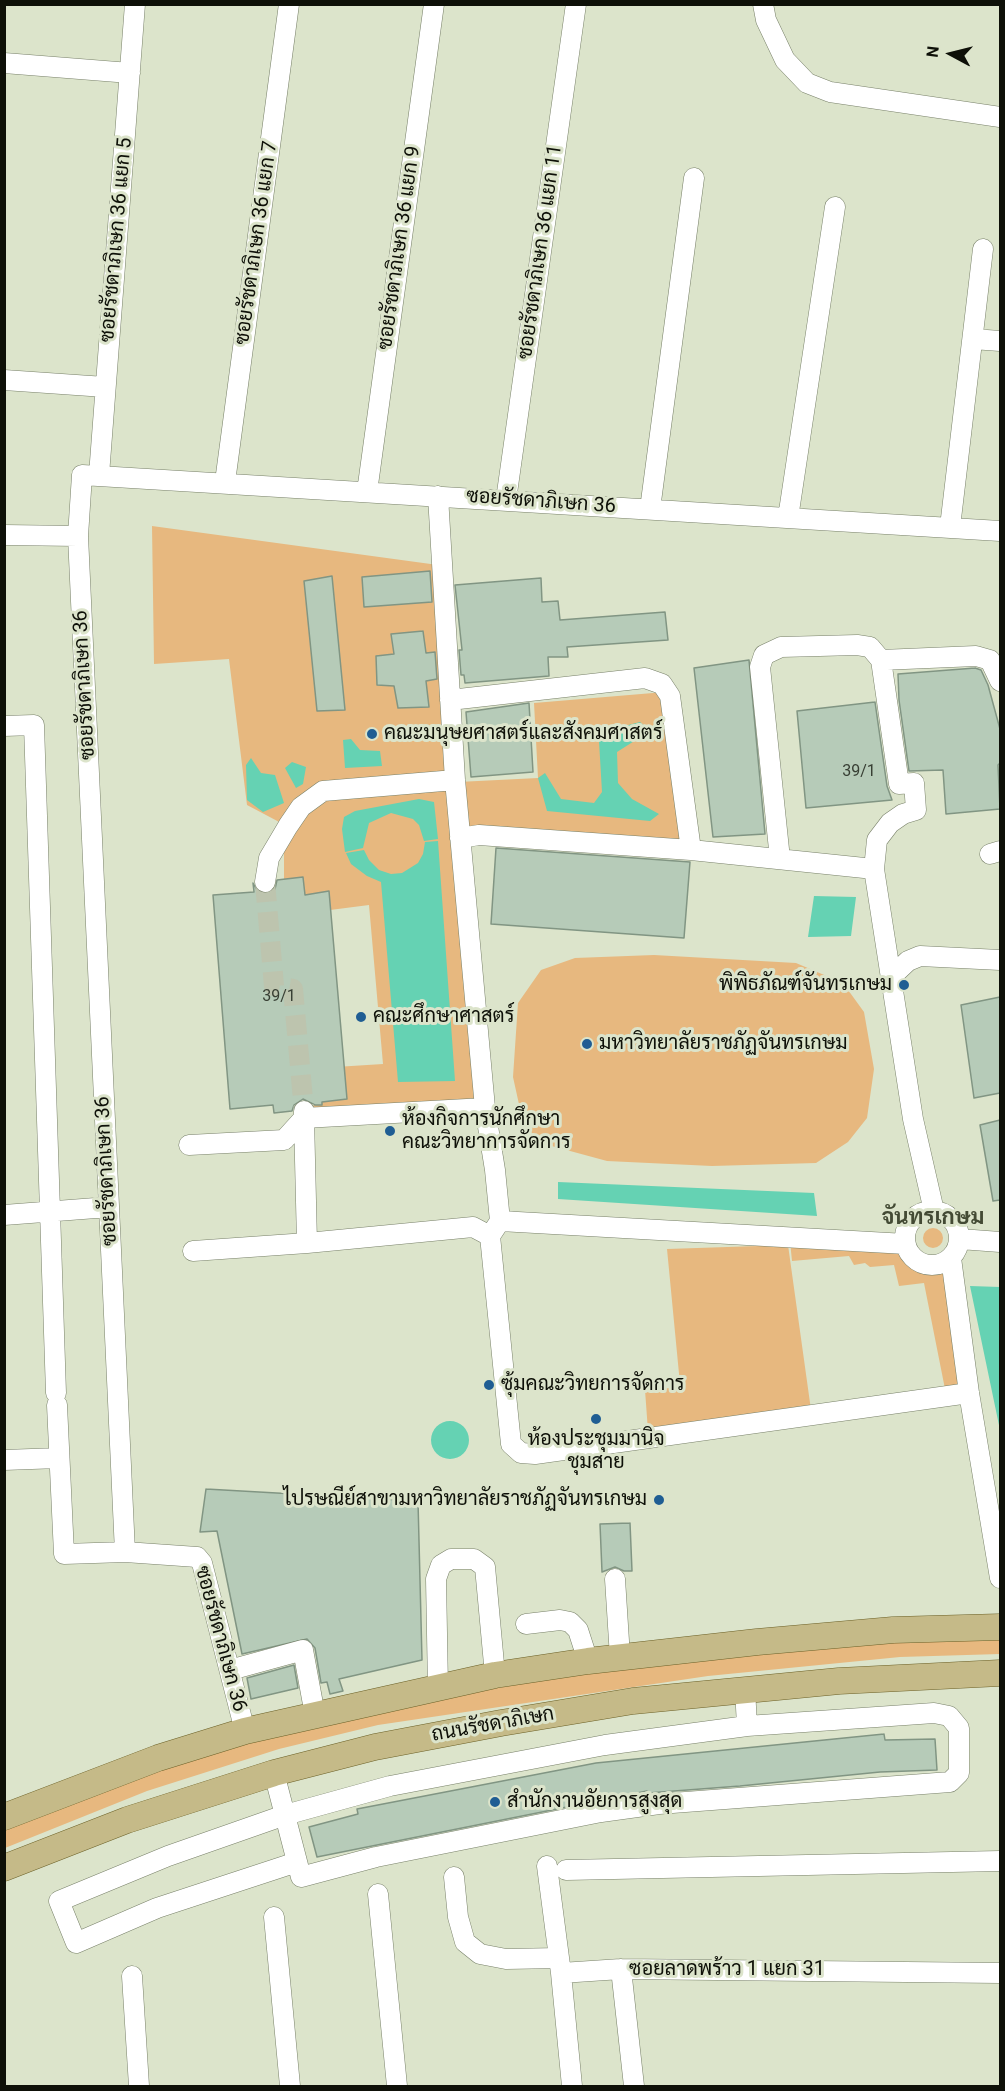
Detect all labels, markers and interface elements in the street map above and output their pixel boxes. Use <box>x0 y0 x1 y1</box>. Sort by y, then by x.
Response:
north arrow <box>921 24 981 84</box>
text: N <box>923 45 943 59</box>
street label: ซอยรัชดาภิเษก 36 แยก 5 <box>96 137 138 343</box>
street label: ซอยรัชดาภิเษก 36 แยก 7 <box>231 140 283 346</box>
street label: ซอยรัชดาภิเษก 36 แยก 11 <box>514 143 568 361</box>
street label: ซอยรัชดาภิเษก 36 แยก 9 <box>374 145 426 351</box>
street label: ซอยรัชดาภิเษก 36 <box>465 485 617 519</box>
street label: ซอยรัชดาภิเษก 36 <box>69 610 101 760</box>
place label: คณะมนุษยศาสตร์และสังคมศาสตร์ <box>384 722 663 746</box>
marker: คณะมนุษยศาสตร์และสังคมศาสตร์ <box>365 727 379 741</box>
house number: 39/1 <box>842 762 876 782</box>
place label: พิพิธภัณฑ์จันทรเกษม <box>719 973 892 997</box>
marker: พิพิธภัณฑ์จันทรเกษม <box>897 978 911 992</box>
house number: 39/1 <box>262 987 296 1007</box>
place label: คณะศึกษาศาสตร์ <box>373 1005 514 1029</box>
marker: คณะศึกษาศาสตร์ <box>354 1010 368 1024</box>
place label: มหาวิทยาลัยราชภัฏจันทรเกษม <box>599 1032 848 1056</box>
marker: มหาวิทยาลัยราชภัฏจันทรเกษม <box>580 1037 594 1051</box>
street label: ซอยรัชดาภิเษก 36 <box>91 1096 123 1246</box>
place label: ห้องกิจการนักศึกษา คณะวิทยาการจัดการ <box>402 1108 571 1155</box>
marker: ห้องกิจการนักศึกษา คณะวิทยาการจัดการ <box>383 1124 397 1138</box>
district label: จันทรเกษม <box>882 1205 984 1231</box>
place label: ซุ้มคณะวิทยการจัดการ <box>501 1373 685 1397</box>
marker: ซุ้มคณะวิทยการจัดการ <box>482 1378 496 1392</box>
marker: ห้องประชุมมานิจ ชุมสาย <box>589 1412 603 1426</box>
place label: ห้องประชุมมานิจ ชุมสาย <box>527 1428 665 1475</box>
place label: ไปรษณีย์สาขามหาวิทยาลัยราชภัฏจันทรเกษม <box>283 1488 647 1512</box>
marker: ไปรษณีย์สาขามหาวิทยาลัยราชภัฏจันทรเกษม <box>652 1493 666 1507</box>
street label: ซอยรัชดาภิเษก 36 <box>189 1564 251 1714</box>
street label: ถนนรัชดาภิเษก <box>430 1702 556 1748</box>
place label: สำนักงานอัยการสูงสุด <box>507 1790 682 1814</box>
marker: สำนักงานอัยการสูงสุด <box>488 1795 502 1809</box>
street label: ซอยลาดพร้าว 1 แยก 31 <box>629 1958 825 1982</box>

